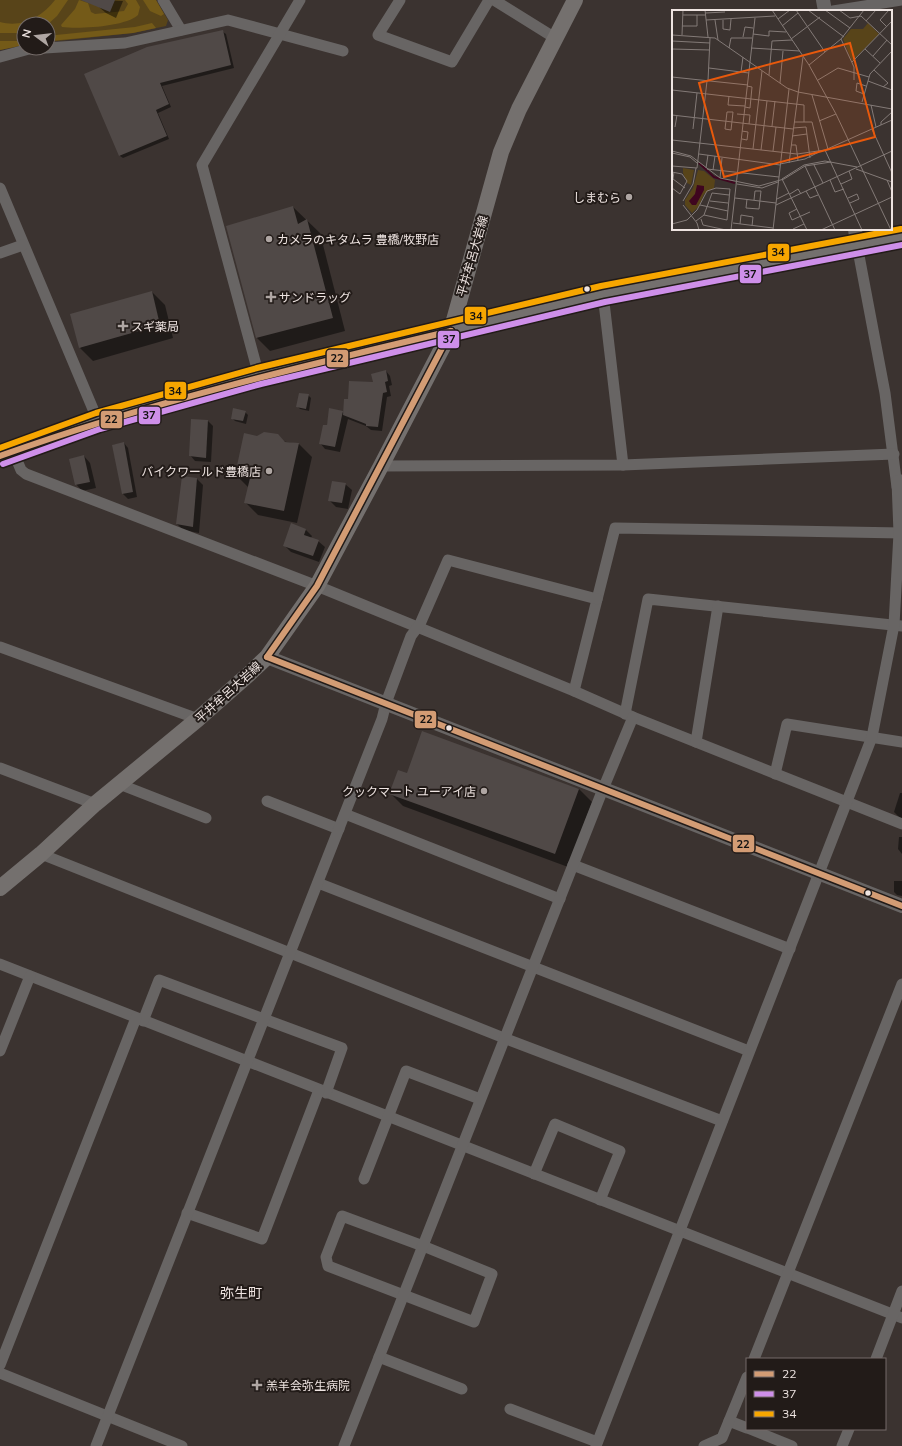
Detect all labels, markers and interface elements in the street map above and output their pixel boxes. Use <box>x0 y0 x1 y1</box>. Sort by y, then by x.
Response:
inset map <box>672 10 892 230</box>
north arrow <box>16 16 56 56</box>
text: N <box>19 28 34 39</box>
place label: しまむら <box>573 190 621 205</box>
marker: しまむら <box>624 192 634 202</box>
street label: 平井牟呂大岩線 <box>453 214 491 298</box>
place label: カメラのキタムラ 豊橋/牧野店 <box>277 232 439 247</box>
marker: カメラのキタムラ 豊橋/牧野店 <box>264 234 274 244</box>
line badge: 34 <box>767 243 790 262</box>
text: 34 <box>771 245 785 259</box>
line badge: 37 <box>739 264 762 284</box>
text: 37 <box>743 267 757 281</box>
unlabelled marker <box>582 284 592 294</box>
place label: サンドラッグ <box>279 290 351 305</box>
marker: サンドラッグ <box>266 292 276 302</box>
line badge: 34 <box>464 306 487 325</box>
text: 34 <box>469 309 483 323</box>
place label: スギ薬局 <box>131 319 179 334</box>
marker: スギ薬局 <box>118 321 128 331</box>
line badge: 37 <box>437 330 460 349</box>
text: 37 <box>442 332 456 346</box>
line badge: 22 <box>326 349 349 368</box>
text: 22 <box>330 351 344 365</box>
line badge: 34 <box>164 381 187 400</box>
text: 34 <box>168 384 182 398</box>
line badge: 37 <box>138 406 161 425</box>
text: 37 <box>142 408 156 422</box>
line badge: 22 <box>100 410 123 429</box>
text: 22 <box>104 412 118 426</box>
place label: バイクワールド豊橋店 <box>141 464 261 479</box>
marker: バイクワールド豊橋店 <box>264 466 274 476</box>
street label: 平井牟呂大岩線 <box>192 658 264 726</box>
line badge: 22 <box>414 710 437 729</box>
text: 22 <box>419 712 433 726</box>
unlabelled marker <box>444 723 454 733</box>
place label: クックマート ユーアイ店 <box>342 784 476 799</box>
marker: クックマート ユーアイ店 <box>479 786 489 796</box>
line badge: 22 <box>732 834 755 853</box>
text: 22 <box>736 837 750 851</box>
unlabelled marker <box>863 888 873 898</box>
district label: 弥生町 <box>220 1284 262 1302</box>
legend <box>746 1358 886 1430</box>
text: 22 <box>782 1366 796 1381</box>
place label: 羔羊会弥生病院 <box>266 1378 350 1393</box>
marker: 羔羊会弥生病院 <box>251 1379 263 1391</box>
text: 37 <box>782 1386 796 1401</box>
text: 34 <box>782 1406 796 1421</box>

